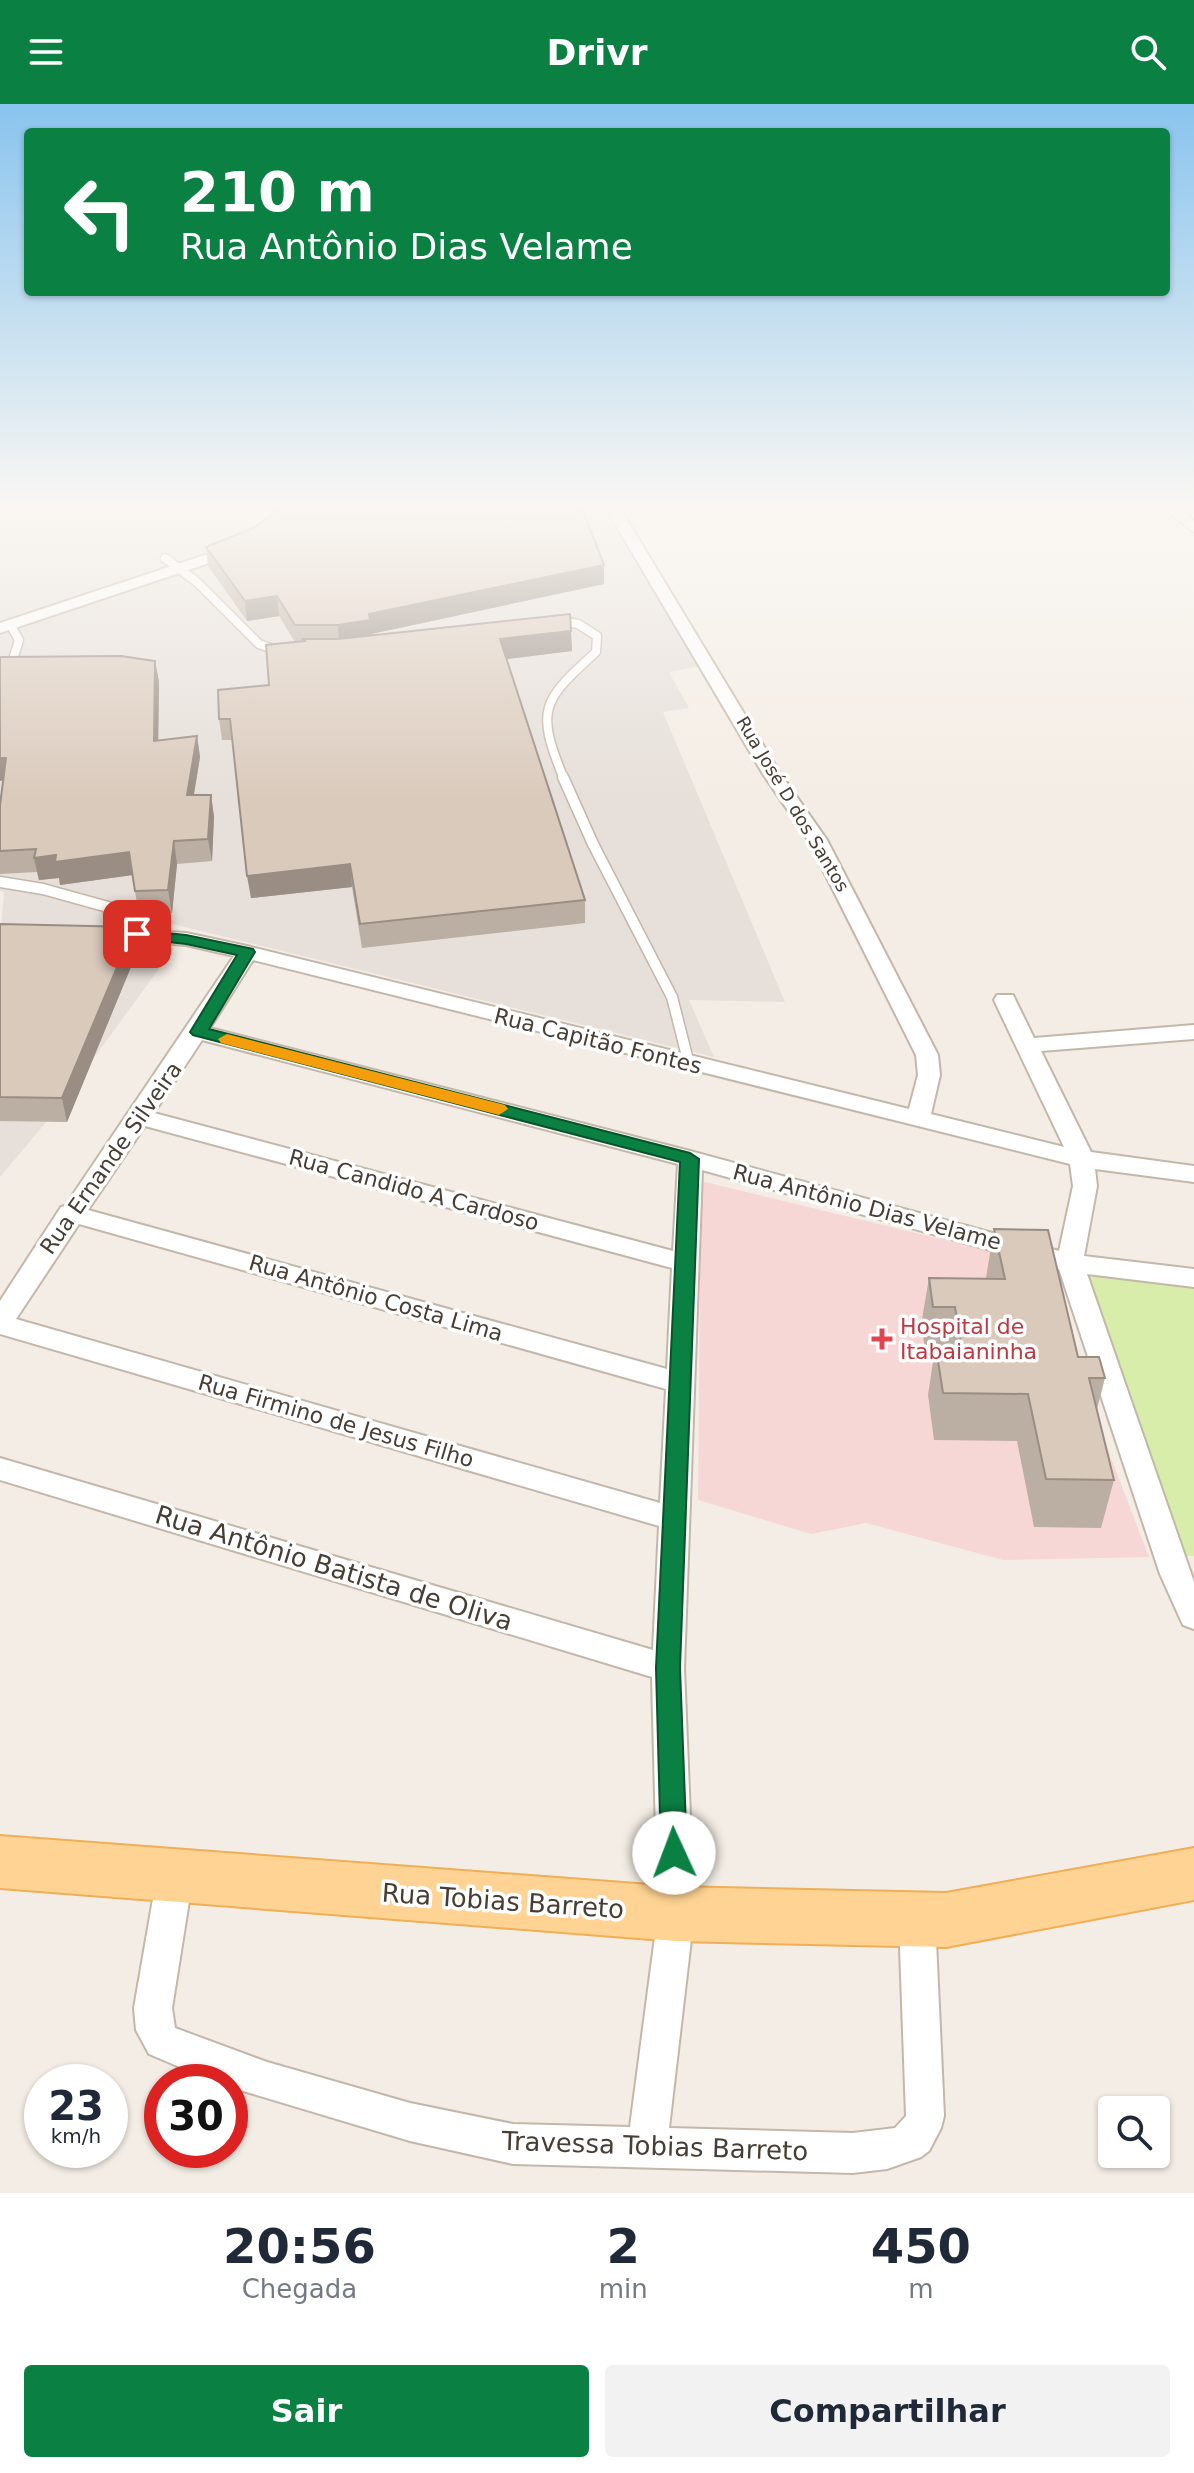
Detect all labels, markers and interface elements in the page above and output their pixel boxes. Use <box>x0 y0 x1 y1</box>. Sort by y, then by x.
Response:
icon: menu <box>24 30 68 74</box>
icon: search <box>1126 30 1170 74</box>
text: Drivr <box>546 32 648 73</box>
text: 210 m <box>180 159 375 224</box>
icon: left <box>48 160 152 264</box>
text: Rua Antônio Dias Velame <box>180 226 633 267</box>
street label: Rua José D dos Santos <box>732 713 854 895</box>
pin <box>103 900 171 968</box>
icon: arrive <box>115 912 159 956</box>
street label: Rua Capitão Fontes <box>492 1003 704 1079</box>
street label: Rua Ernande Silveira <box>35 1057 187 1259</box>
street label: Rua Candido A Cardoso <box>286 1145 542 1235</box>
street label: Rua Antônio Dias Velame <box>730 1159 1004 1255</box>
street label: Rua Antônio Costa Lima <box>246 1250 506 1346</box>
place label: Hospital de Itabaianinha <box>900 1314 1037 1364</box>
marker: Hospital de Itabaianinha <box>871 1328 893 1350</box>
street label: Rua Firmino de Jesus Filho <box>195 1370 477 1472</box>
street label: Rua Antônio Batista de Oliva <box>152 1499 516 1637</box>
position arrow <box>632 1811 716 1895</box>
street label: Rua Tobias Barreto <box>381 1878 625 1924</box>
speed limit sign: 30 <box>144 2064 248 2168</box>
text: 23 <box>48 2083 104 2129</box>
map controls <box>1098 2096 1170 2168</box>
button: search <box>1098 2096 1170 2168</box>
text: km/h <box>51 2124 101 2148</box>
street label: Travessa Tobias Barreto <box>500 2126 809 2166</box>
text: 20:56 <box>223 2218 376 2274</box>
text: 2 <box>607 2218 640 2274</box>
text: 450 <box>871 2218 971 2274</box>
text: Chegada <box>242 2274 357 2304</box>
text: min <box>599 2274 648 2304</box>
text: m <box>908 2274 934 2304</box>
button: Sair <box>24 2365 589 2457</box>
button: Compartilhar <box>605 2365 1170 2457</box>

